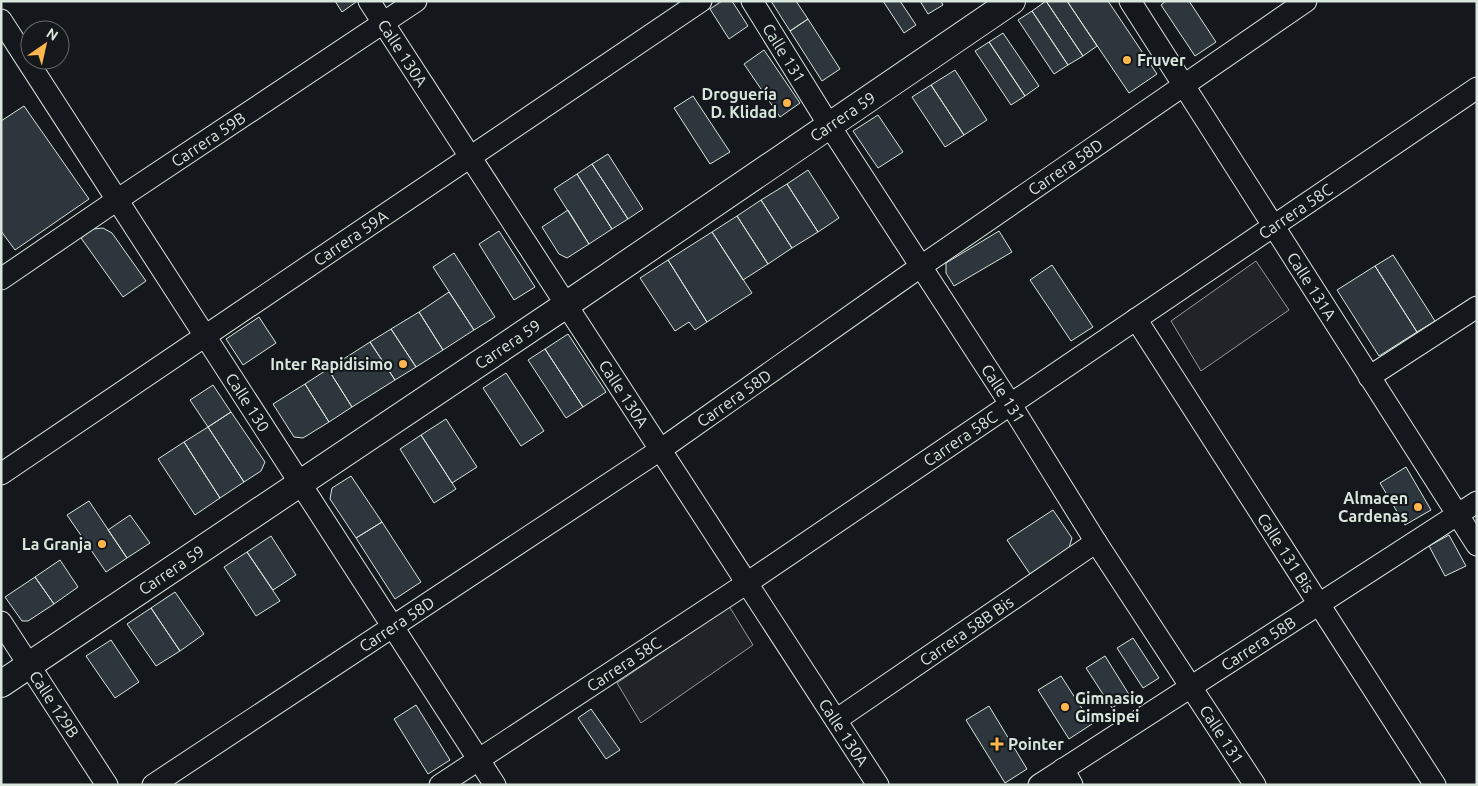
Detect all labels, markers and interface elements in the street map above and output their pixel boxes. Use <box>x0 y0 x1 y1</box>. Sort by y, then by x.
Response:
street label: Calle 130A <box>374 16 431 90</box>
north arrow <box>20 20 70 70</box>
street label: Calle 131 <box>759 20 809 86</box>
text: N <box>43 25 61 44</box>
place label: Fruver <box>1137 51 1186 69</box>
marker: Fruver <box>1121 54 1133 66</box>
place label: Droguería D. Klidad <box>702 85 777 121</box>
street label: Carrera 59 <box>806 88 879 145</box>
marker: Droguería D. Klidad <box>781 97 793 109</box>
street label: Carrera 59B <box>168 108 249 170</box>
street label: Carrera 58D <box>1025 135 1106 199</box>
street label: Carrera 58C <box>1255 180 1336 242</box>
street label: Carrera 59A <box>310 206 392 269</box>
street label: Calle 131A <box>1284 249 1340 324</box>
street label: Carrera 59 <box>471 316 544 373</box>
place label: Inter Rapidisimo <box>270 355 393 373</box>
street label: Calle 130A <box>595 357 653 431</box>
marker: Inter Rapidisimo <box>397 358 409 370</box>
street label: Calle 131 <box>978 361 1029 426</box>
street label: Carrera 58D <box>693 366 774 430</box>
street label: Calle 130 <box>222 370 273 435</box>
street label: Carrera 58C <box>920 407 1000 470</box>
place label: Almacen Cardenas <box>1338 489 1408 525</box>
marker: Almacen Cardenas <box>1412 501 1424 513</box>
street label: Calle 131 Bis <box>1254 510 1318 596</box>
place label: La Granja <box>22 535 92 553</box>
marker: La Granja <box>96 538 108 550</box>
street label: Carrera 59 <box>135 541 207 598</box>
street label: Carrera 58B Bis <box>916 592 1017 669</box>
street label: Carrera 58D <box>356 593 438 655</box>
street label: Carrera 58B <box>1218 613 1299 674</box>
street label: Carrera 58C <box>583 633 664 695</box>
street label: Calle 129B <box>26 667 83 741</box>
place label: Gimnasio Gimsipei <box>1075 689 1144 725</box>
street label: Calle 130A <box>815 695 873 770</box>
marker: Gimnasio Gimsipei <box>1059 701 1071 713</box>
street label: Calle 131 <box>1196 702 1247 767</box>
place label: Pointer <box>1008 735 1064 753</box>
marker: Pointer <box>990 737 1004 751</box>

